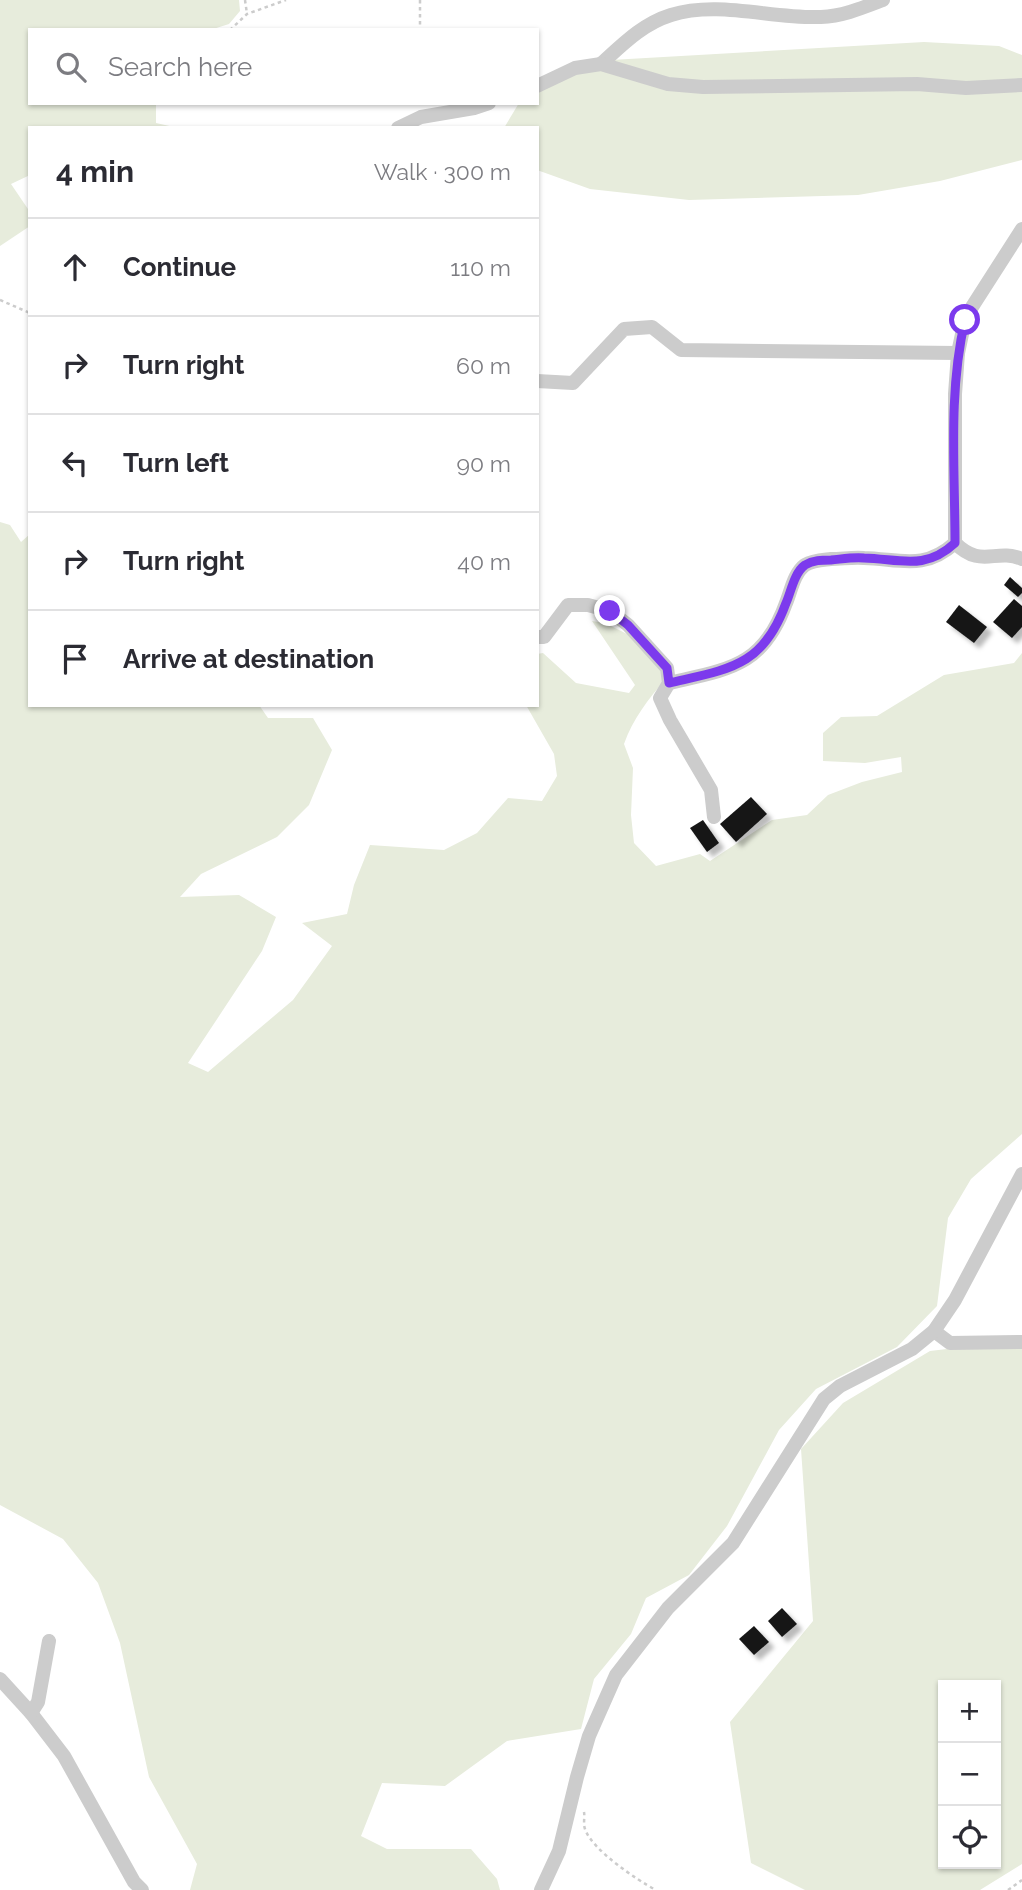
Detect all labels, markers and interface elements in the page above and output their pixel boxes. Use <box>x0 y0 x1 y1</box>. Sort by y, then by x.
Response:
search box <box>28 28 539 105</box>
icon: search <box>52 48 90 86</box>
text: Search here <box>108 52 252 82</box>
text: 4 min <box>56 154 134 189</box>
text: Walk · 300 m <box>374 158 511 185</box>
icon: ahead <box>56 248 94 286</box>
text: Continue <box>123 252 236 282</box>
text: 110 m <box>450 254 511 281</box>
route start <box>949 304 980 335</box>
icon: right <box>56 346 94 384</box>
text: Turn right <box>123 350 244 380</box>
text: 60 m <box>456 352 511 379</box>
icon: left <box>56 444 94 482</box>
text: Turn left <box>123 448 229 478</box>
text: 90 m <box>456 450 511 477</box>
icon: right <box>56 542 94 580</box>
text: Turn right <box>123 546 244 576</box>
text: 40 m <box>457 548 511 575</box>
route end <box>594 595 625 626</box>
icon: arrive <box>56 640 94 678</box>
text: Arrive at destination <box>123 644 374 674</box>
map controls <box>938 1680 1001 1869</box>
button: + <box>938 1680 1001 1743</box>
button: − <box>938 1743 1001 1806</box>
button: locate <box>938 1806 1001 1869</box>

